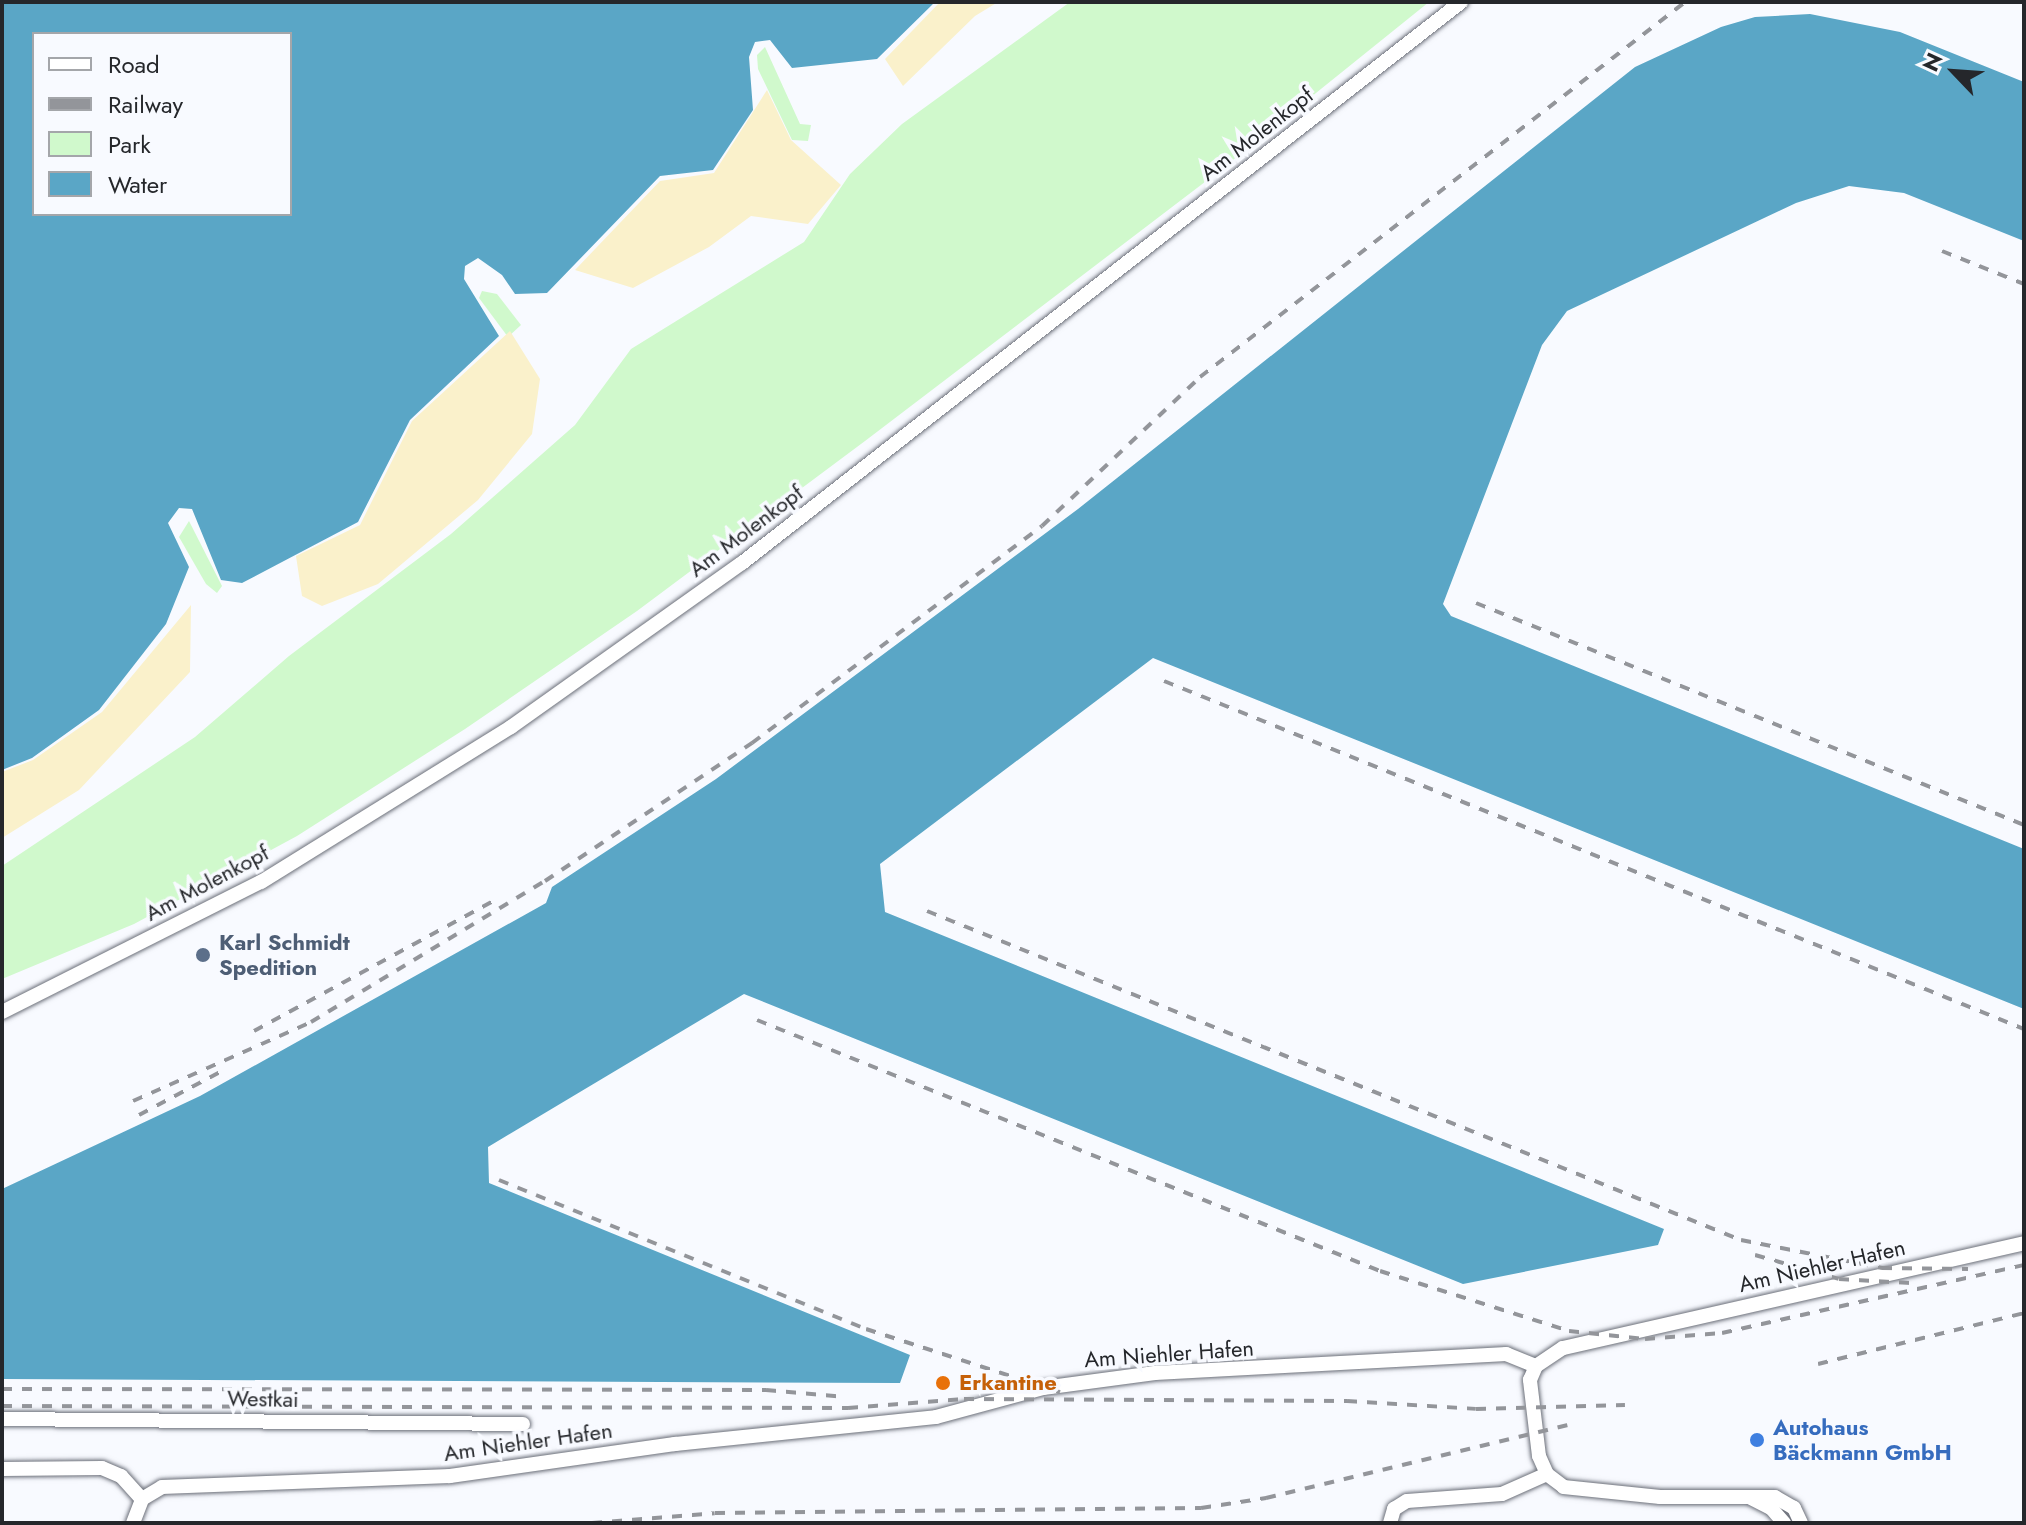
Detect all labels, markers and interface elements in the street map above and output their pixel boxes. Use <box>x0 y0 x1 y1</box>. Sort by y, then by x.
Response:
legend <box>32 32 292 216</box>
north arrow <box>1914 32 1994 112</box>
text: Road <box>108 47 160 82</box>
text: N <box>1914 47 1950 77</box>
street label: Am Molenkopf <box>1195 82 1319 186</box>
text: Railway <box>108 87 183 122</box>
text: Park <box>108 127 151 162</box>
text: Water <box>108 167 167 202</box>
street label: Am Molenkopf <box>684 479 808 583</box>
street label: Am Molenkopf <box>141 839 273 927</box>
place label: Karl Schmidt Spedition <box>219 929 350 980</box>
marker: Karl Schmidt Spedition <box>194 946 212 964</box>
street label: Am Niehler Hafen <box>1736 1234 1908 1298</box>
street label: Am Niehler Hafen <box>1083 1335 1255 1373</box>
place label: Erkantine <box>959 1370 1057 1396</box>
marker: Erkantine <box>934 1374 952 1392</box>
street label: Westkai <box>227 1385 299 1413</box>
place label: Autohaus Bäckmann GmbH <box>1773 1414 1952 1466</box>
street label: Am Niehler Hafen <box>442 1417 614 1467</box>
marker: Autohaus Bäckmann GmbH <box>1748 1431 1766 1449</box>

